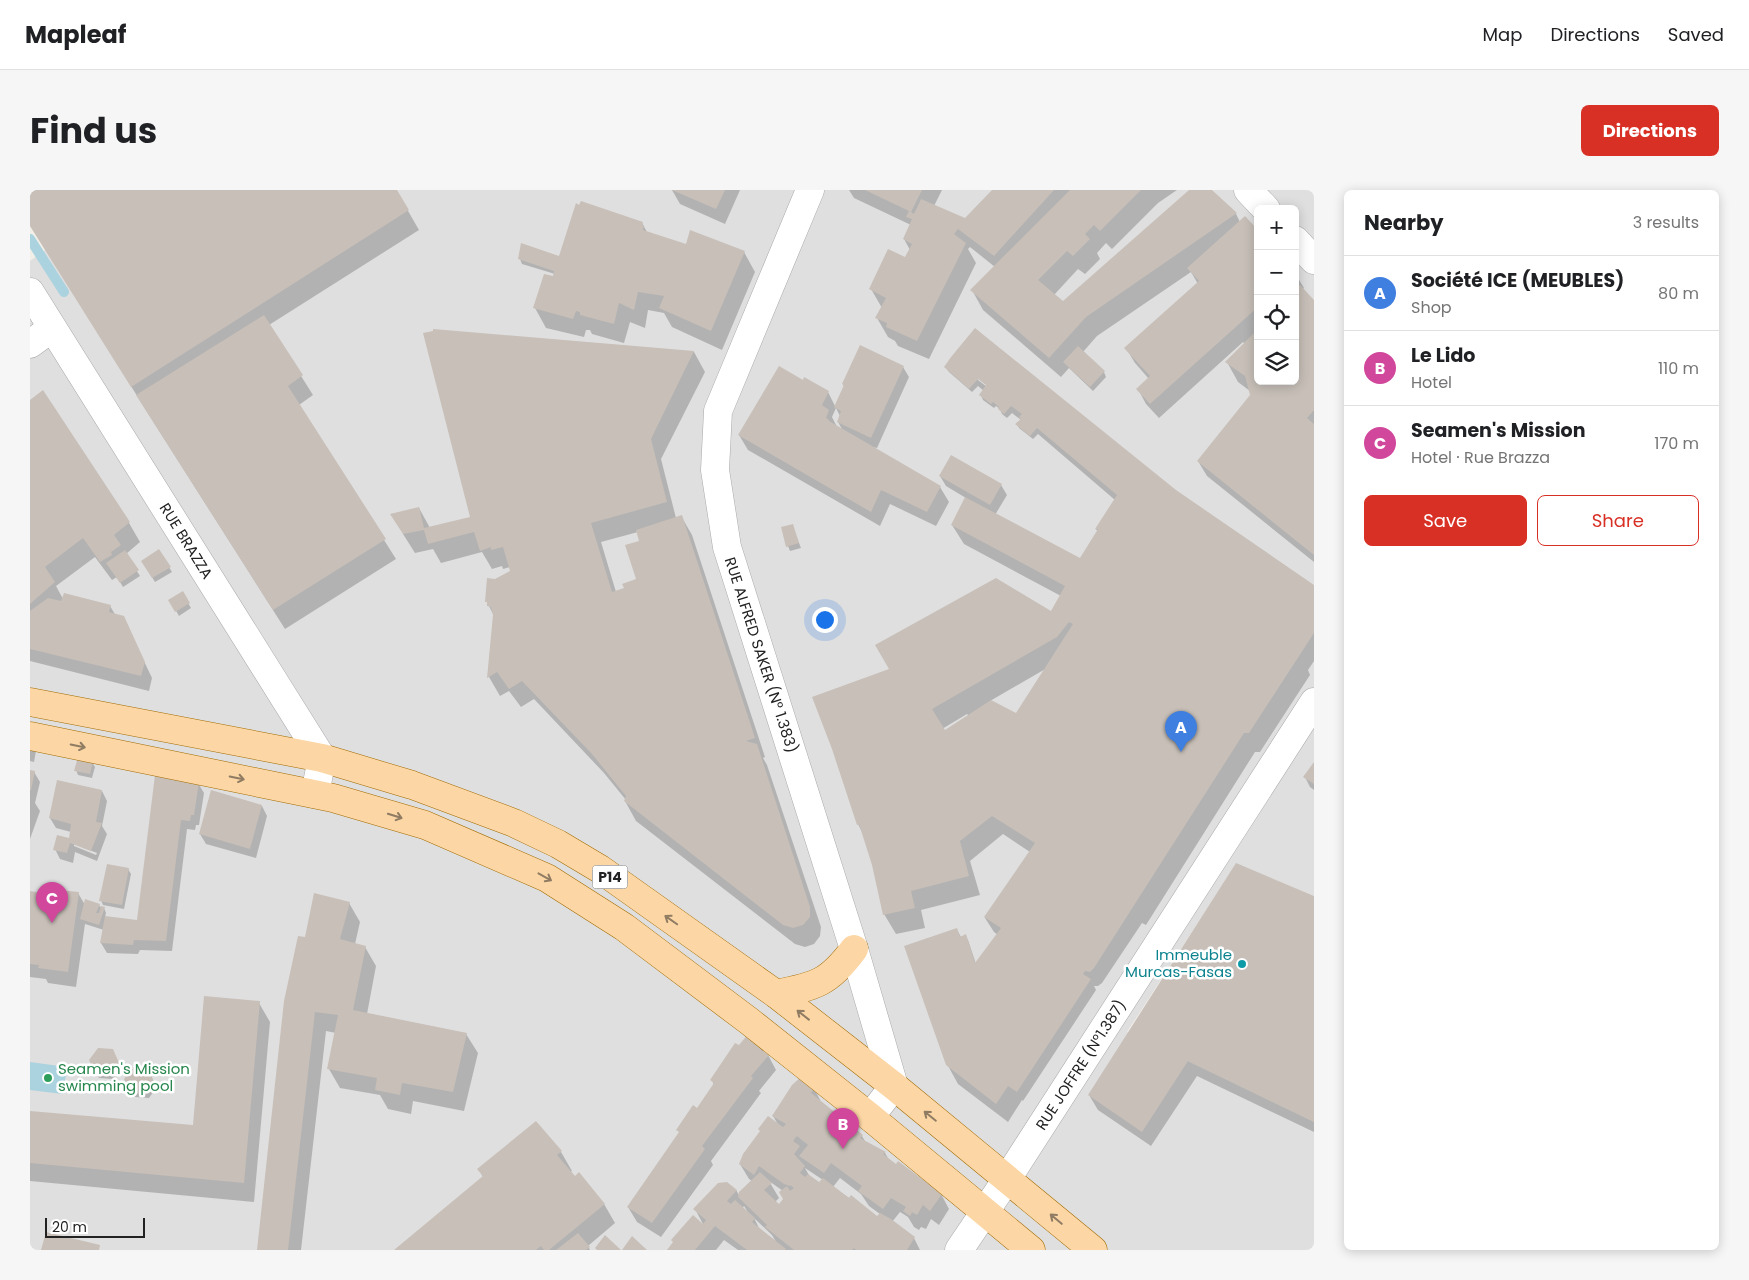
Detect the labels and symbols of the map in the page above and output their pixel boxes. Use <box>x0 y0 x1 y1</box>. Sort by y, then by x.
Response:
street label: RUE BRAZZA <box>155 499 218 583</box>
street label: RUE ALFRED SAKER (N° 1.383) <box>720 554 803 755</box>
your location <box>812 607 838 633</box>
pin: A <box>1165 711 1197 752</box>
one-way arrow <box>69 741 85 751</box>
one-way arrow <box>229 774 245 783</box>
one-way arrow <box>386 812 402 822</box>
road number: P14 <box>592 866 628 889</box>
one-way arrow <box>538 872 553 882</box>
pin: C <box>36 882 68 923</box>
one-way arrow <box>664 915 678 925</box>
place label: Immeuble Murcas-Fasas <box>1125 944 1232 982</box>
marker: Immeuble Murcas-Fasas <box>1236 958 1248 970</box>
street label: RUE JOFFRE (N°1.387) <box>1031 996 1131 1134</box>
one-way arrow <box>796 1010 810 1020</box>
place label: Seamen's Mission swimming pool <box>58 1058 190 1096</box>
marker: Seamen's Mission swimming pool <box>42 1072 54 1084</box>
pin: B <box>827 1108 859 1149</box>
one-way arrow <box>924 1110 937 1121</box>
one-way arrow <box>1050 1214 1063 1225</box>
scale bar <box>45 1215 145 1238</box>

